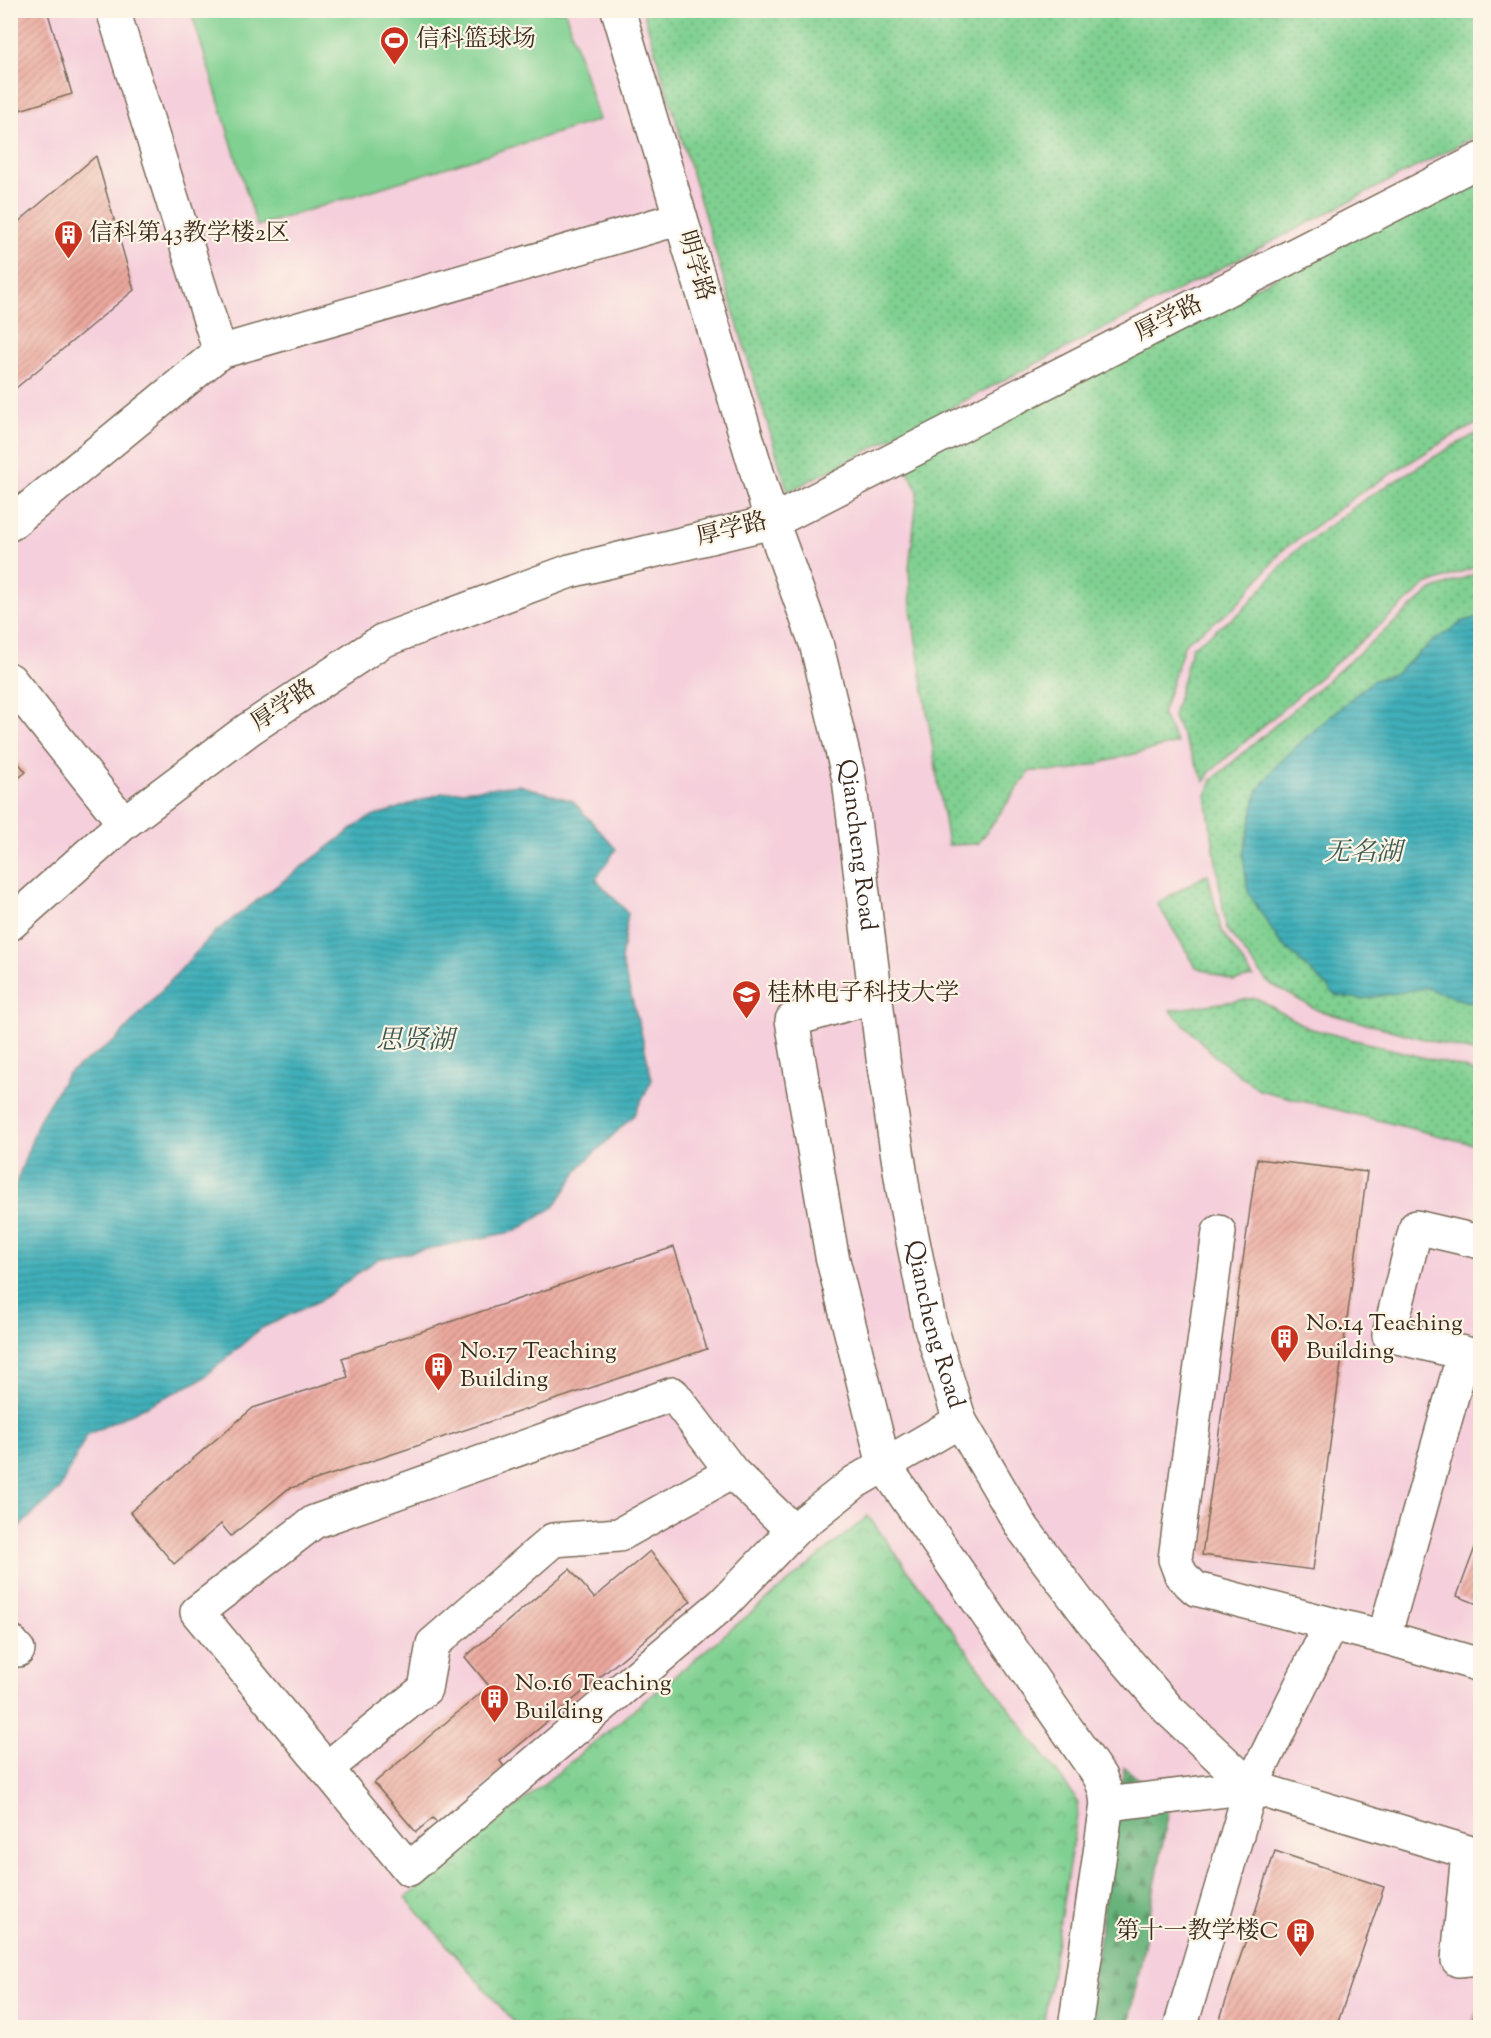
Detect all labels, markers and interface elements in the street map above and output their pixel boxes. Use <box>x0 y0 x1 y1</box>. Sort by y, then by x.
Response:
place label: 信科篮球场 <box>416 23 536 57</box>
sports icon: 信科篮球场 <box>379 24 411 66</box>
place label: 信科第43教学楼2区 <box>89 217 290 251</box>
building icon: 信科第43教学楼2区 <box>52 218 84 260</box>
street label: 明学路 <box>668 227 722 305</box>
street label: 厚学路 <box>1129 288 1209 350</box>
street label: 厚学路 <box>693 505 771 555</box>
street label: 厚学路 <box>245 672 323 740</box>
street label: Qiancheng Road <box>828 756 884 933</box>
water label: 无名湖 <box>1324 835 1406 872</box>
place label: 桂林电子科技大学 <box>767 977 959 1011</box>
school or university icon: 桂林电子科技大学 <box>730 978 762 1020</box>
water label: 思贤湖 <box>376 1023 458 1060</box>
street label: Qiancheng Road <box>896 1237 972 1413</box>
place label: No.14 Teaching Building <box>1306 1307 1463 1369</box>
building icon: No.14 Teaching Building <box>1269 1322 1301 1364</box>
place label: No.17 Teaching Building <box>460 1335 617 1397</box>
building icon: No.17 Teaching Building <box>423 1350 455 1392</box>
place label: No.16 Teaching Building <box>515 1667 672 1729</box>
building icon: No.16 Teaching Building <box>478 1682 510 1724</box>
place label: 第十一教学楼C <box>1116 1915 1279 1949</box>
building icon: 第十一教学楼C <box>1284 1916 1316 1958</box>

